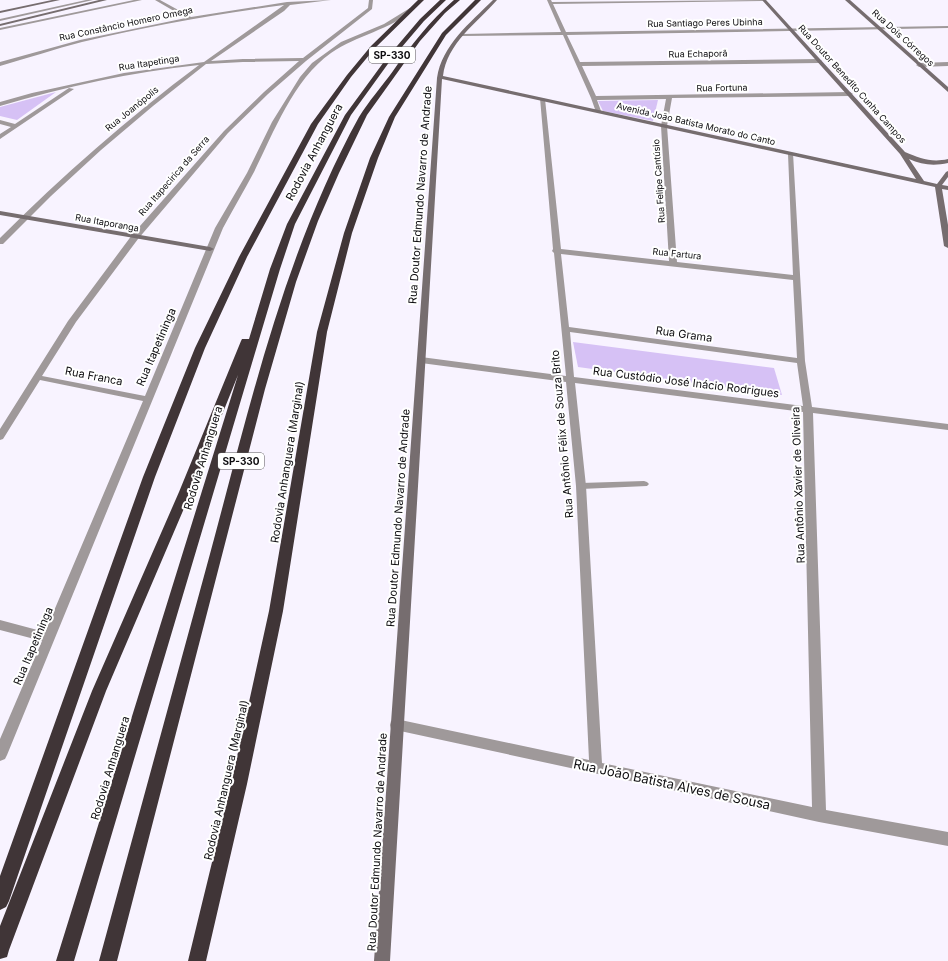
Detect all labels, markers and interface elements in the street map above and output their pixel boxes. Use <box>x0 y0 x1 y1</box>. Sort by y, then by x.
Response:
street label: Rua Constâncio Homero Omega <box>58 4 194 43</box>
street label: Rua Dois Córregos <box>870 7 937 69</box>
street label: Rua Santiago Peres Ubinha <box>647 16 763 29</box>
street label: Rua Doutor Benedito Cunha Campos <box>796 22 909 145</box>
road number: SP-330 <box>369 47 415 63</box>
street label: Rua Echaporã <box>668 47 728 60</box>
street label: Rua Itapetinga <box>118 52 180 73</box>
street label: Rua Fortuna <box>696 82 748 93</box>
street label: Rua Joanópolis <box>103 84 161 133</box>
street label: Rua Doutor Edmundo Navarro de Andrade <box>405 85 435 305</box>
street label: Avenida João Batista Morato do Canto <box>616 100 777 147</box>
street label: Rodovia Anhanguera <box>282 101 346 203</box>
street label: Rua Itapecirica da Serra <box>136 134 211 218</box>
street label: Rua Felipe Cantúsio <box>650 139 667 223</box>
street label: Rua Itaporanga <box>74 211 140 234</box>
street label: Rua Fartura <box>652 245 702 262</box>
street label: Rua Itapetininga <box>133 306 179 388</box>
street label: Rua Grama <box>655 323 713 345</box>
street label: Rua Antônio Félix de Souza Brito <box>548 349 576 519</box>
street label: Rua Franca <box>64 364 124 388</box>
street label: Rua Custódio José Inácio Rodrigues <box>592 364 780 400</box>
street label: Rodovia Anhanguera (Marginal) <box>267 380 307 544</box>
street label: Rodovia Anhanguera <box>181 404 225 512</box>
street label: Rua Antônio Xavier de Oliveira <box>788 406 808 564</box>
street label: Rua Doutor Edmundo Navarro de Andrade <box>383 408 413 628</box>
road number: SP-330 <box>218 453 264 469</box>
street label: Rua Itapetininga <box>10 605 56 687</box>
street label: Rodovia Anhanguera (Marginal) <box>201 699 251 861</box>
street label: Rodovia Anhanguera <box>88 714 132 822</box>
street label: Rua Doutor Edmundo Navarro de Andrade <box>364 732 390 952</box>
street label: Rua João Batista Alves de Sousa <box>572 755 772 813</box>

